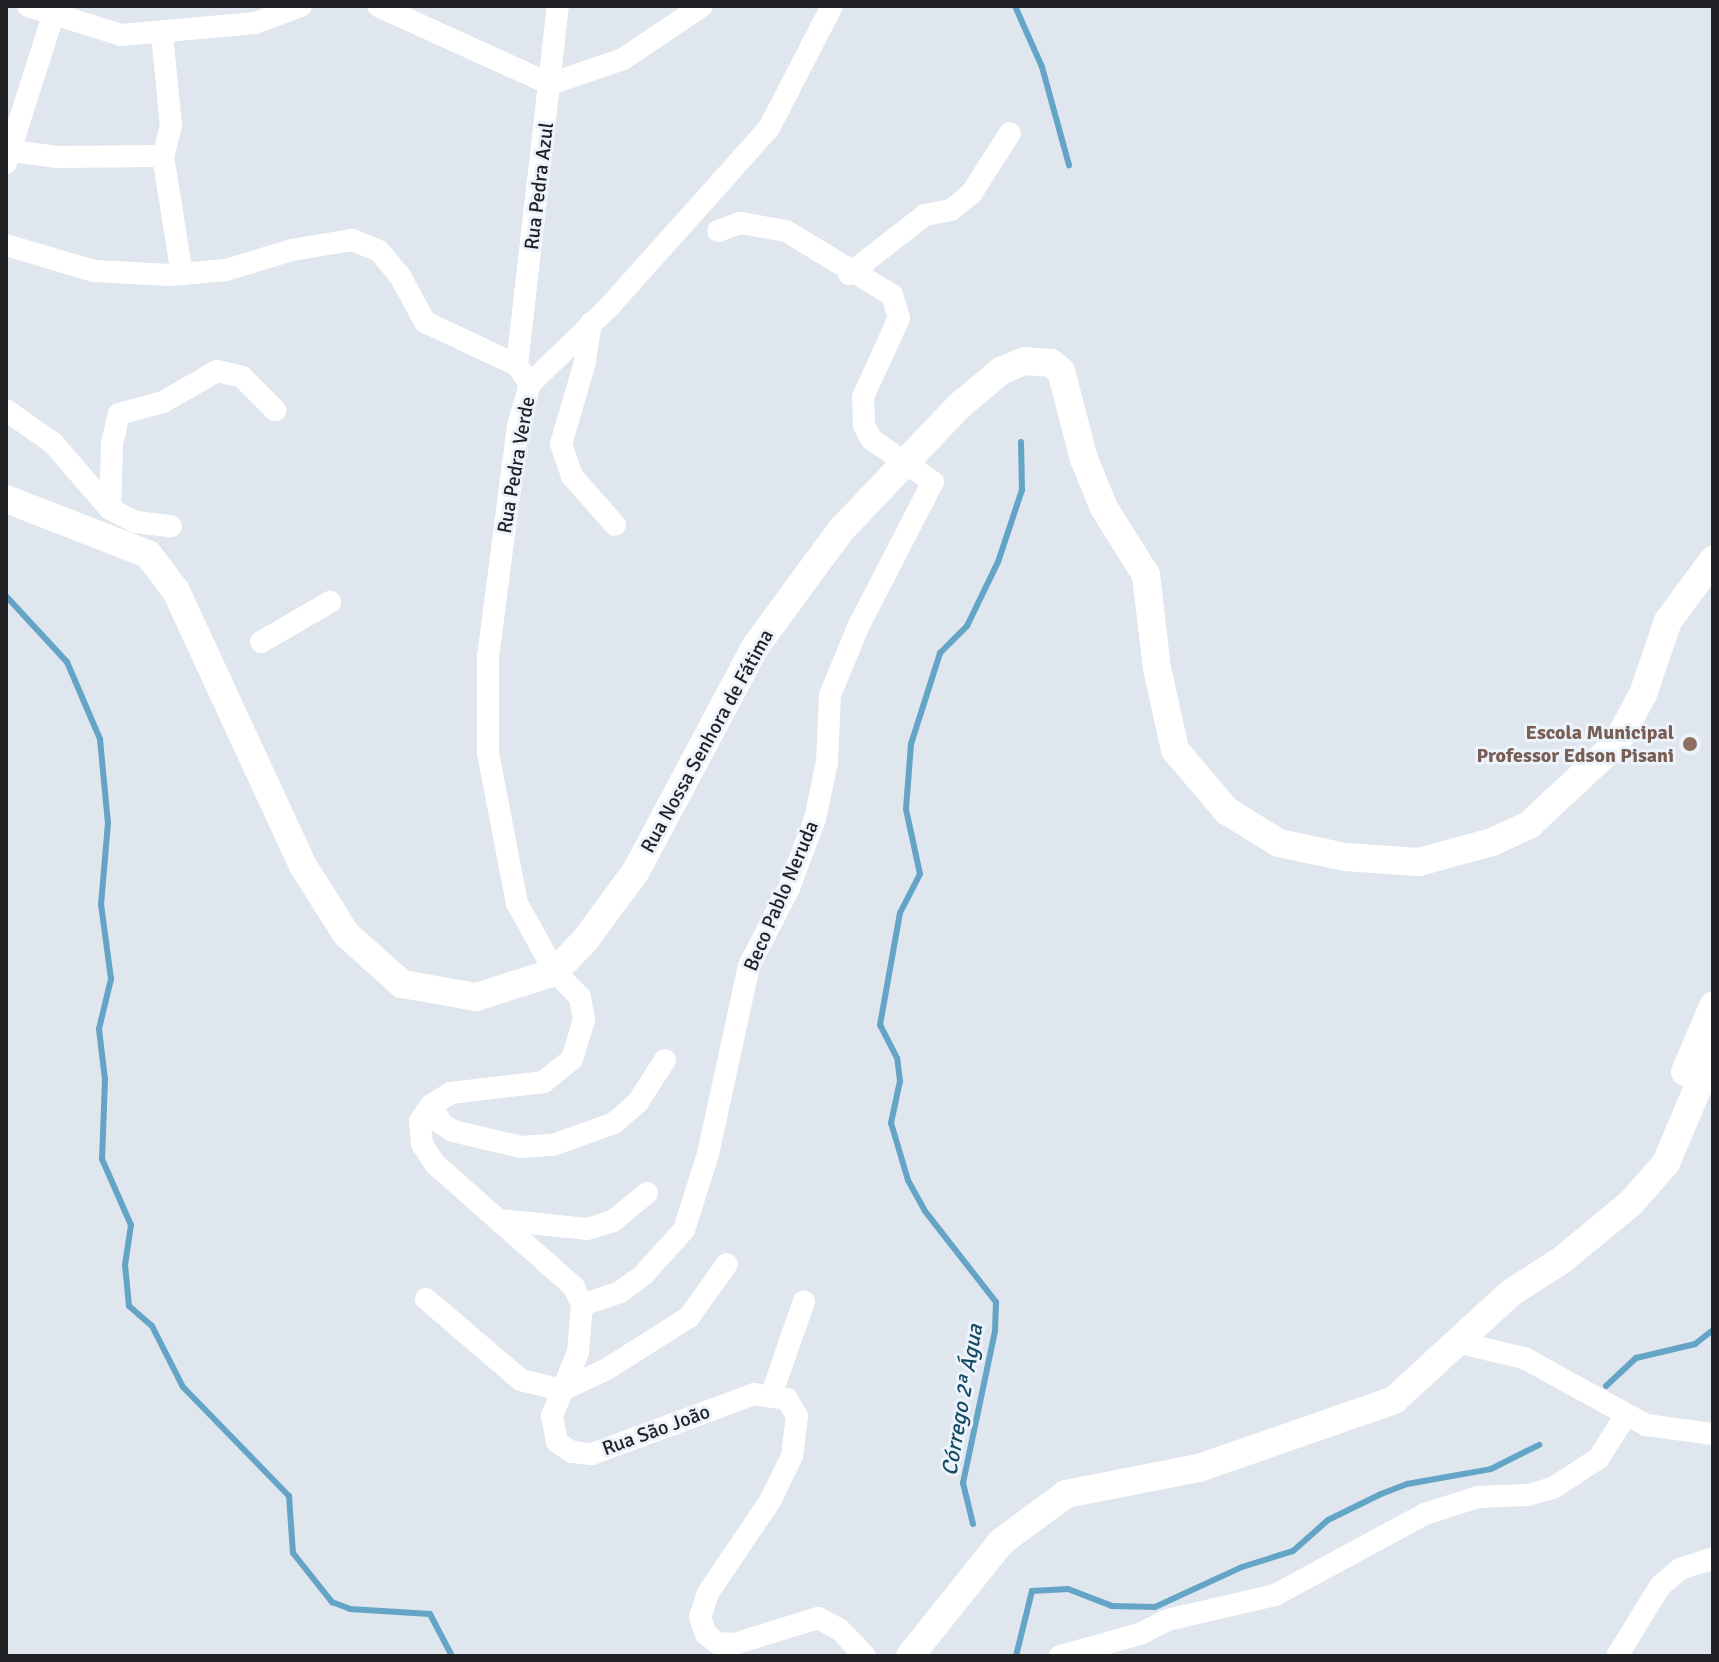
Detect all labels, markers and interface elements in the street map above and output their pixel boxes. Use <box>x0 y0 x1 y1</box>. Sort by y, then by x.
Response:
street label: Rua Pedra Azul <box>519 121 559 251</box>
street label: Rua Pedra Verde <box>492 395 540 535</box>
street label: Rua Nossa Senhora de Fátima <box>636 625 778 857</box>
place label: Escola Municipal Professor Edson Pisani <box>1476 720 1674 767</box>
marker: Escola Municipal Professor Edson Pisani <box>1681 735 1699 753</box>
street label: Beco Pablo Neruda <box>739 817 823 975</box>
water label: Córrego 2ª Água <box>936 1322 988 1478</box>
street label: Rua São João <box>599 1399 713 1461</box>

